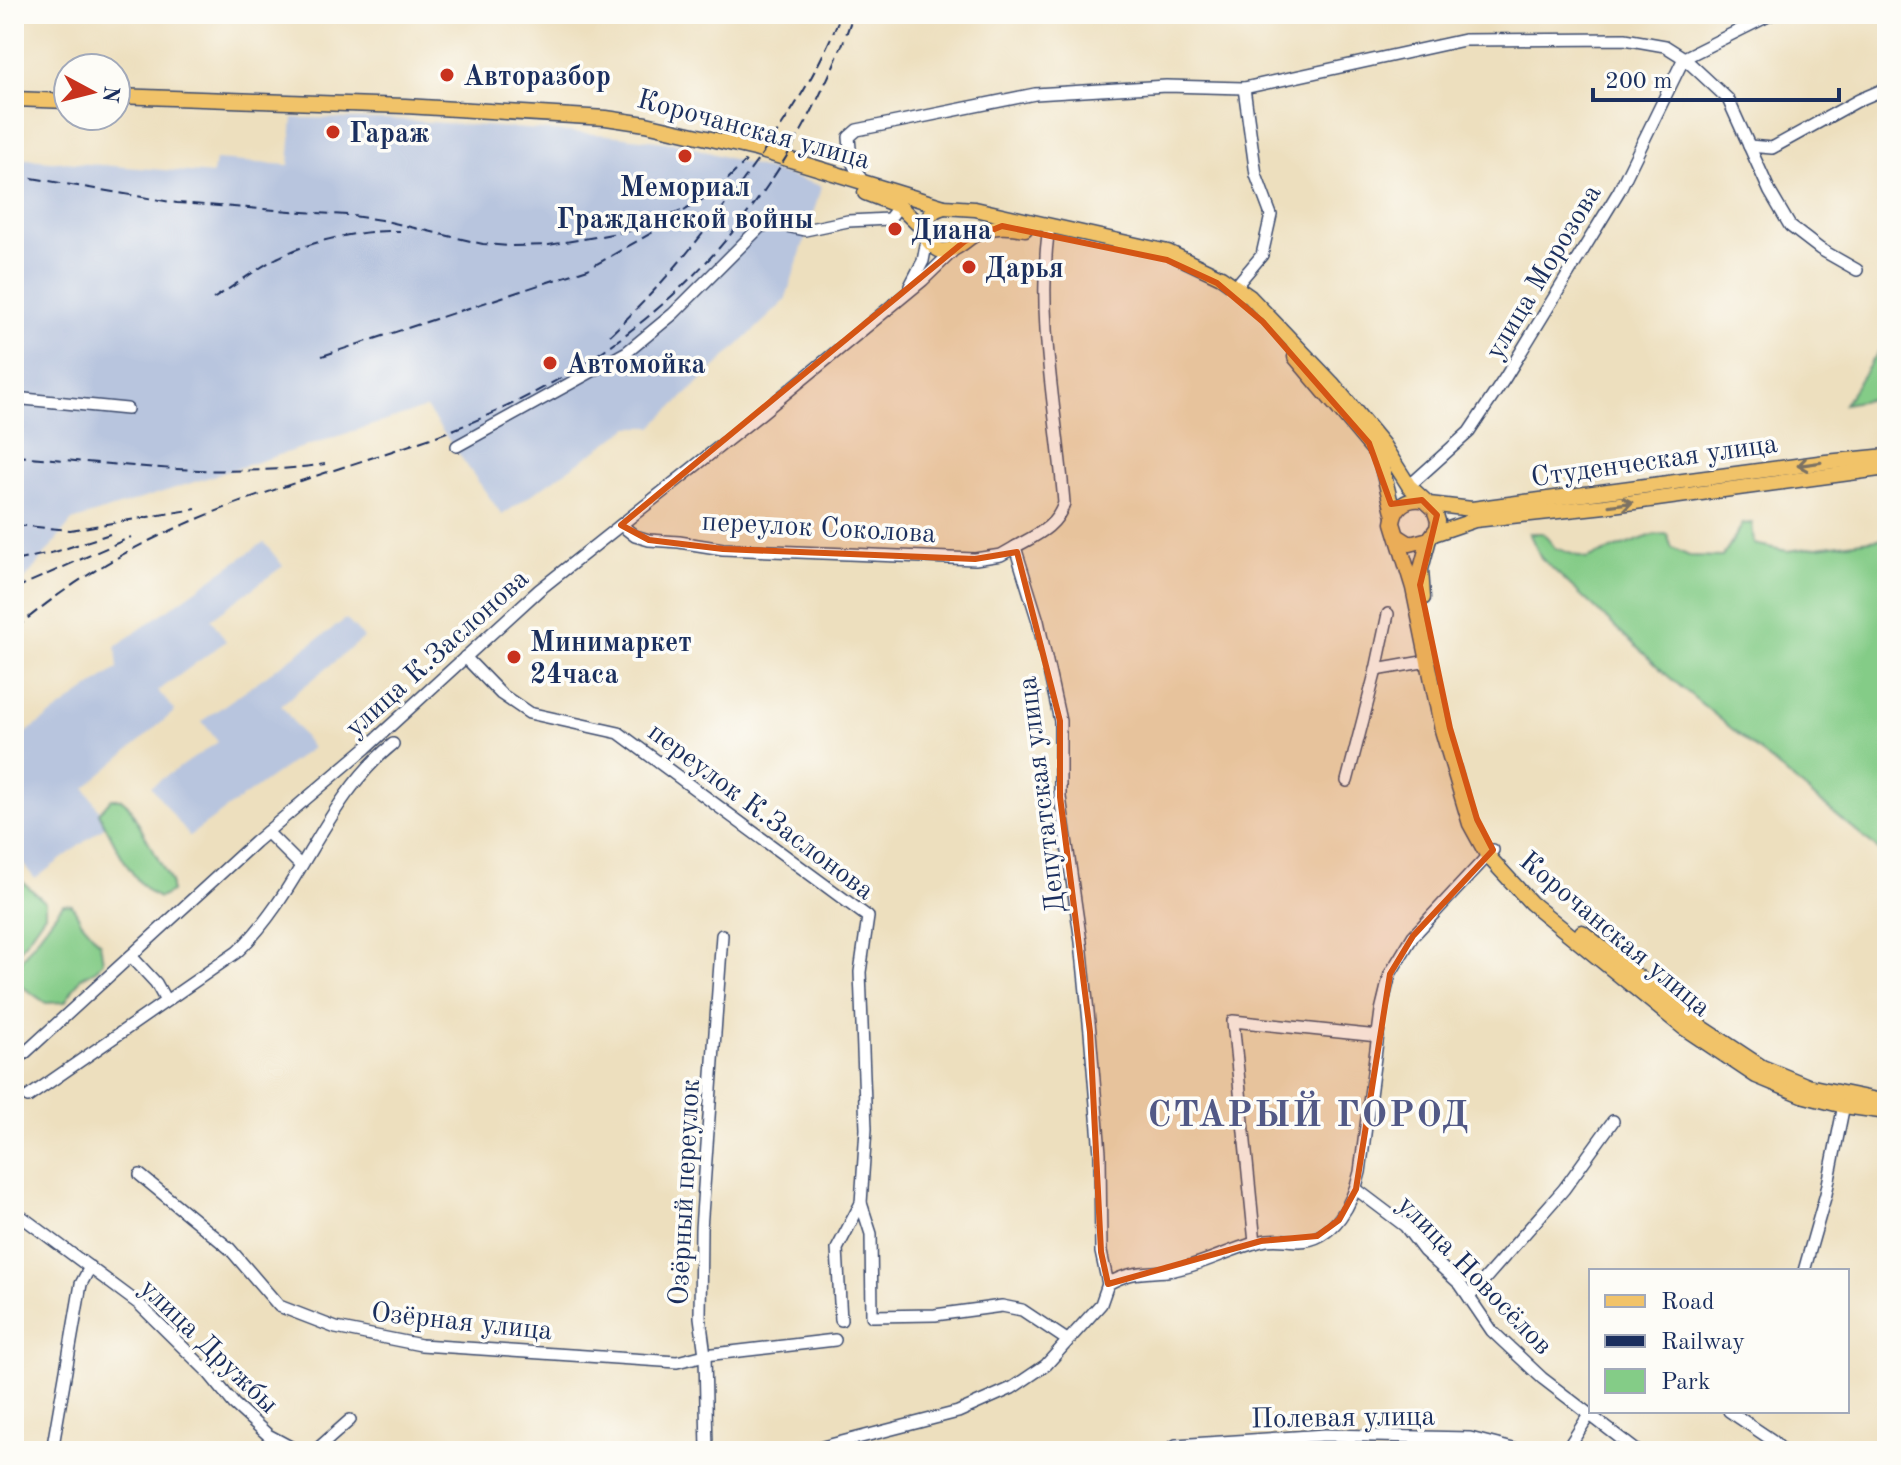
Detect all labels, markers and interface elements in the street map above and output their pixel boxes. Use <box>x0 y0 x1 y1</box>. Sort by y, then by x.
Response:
north arrow <box>52 52 132 132</box>
scale bar <box>1593 52 1839 102</box>
place label: Авторазбор <box>463 64 611 92</box>
marker: Авторазбор <box>438 66 456 84</box>
text: 200 m <box>1605 70 1673 94</box>
text: N <box>98 85 122 104</box>
street label: Корочанская улица <box>634 86 873 176</box>
place label: Гараж <box>349 121 429 149</box>
marker: Гараж <box>324 123 342 141</box>
marker: Мемориал Гражданской войны <box>676 147 694 165</box>
place label: Мемориал Гражданской войны <box>556 175 814 235</box>
street label: улица Морозова <box>1481 180 1608 365</box>
place label: Диана <box>911 218 992 246</box>
marker: Диана <box>886 220 904 238</box>
place label: Дарья <box>985 256 1064 284</box>
marker: Дарья <box>960 258 978 276</box>
place label: Автомойка <box>566 352 706 380</box>
marker: Автомойка <box>541 354 559 372</box>
street label: Студенческая улица <box>1529 431 1780 493</box>
one-way arrow <box>1797 457 1823 472</box>
one-way arrow <box>1607 496 1633 511</box>
street label: переулок Соколова <box>701 509 937 549</box>
street label: улица К.Заслонова <box>341 565 535 743</box>
place label: Минимаркет 24часа <box>530 630 692 690</box>
marker: Минимаркет 24часа <box>505 648 523 666</box>
street label: Депутатская улица <box>1015 675 1071 915</box>
street label: переулок К.Заслонова <box>642 718 879 906</box>
street label: Корочанская улица <box>1513 847 1715 1023</box>
street label: Озёрный переулок <box>666 1078 706 1306</box>
district label: СТАРЫЙ ГОРОД <box>1148 1090 1470 1135</box>
street label: улица Новосёлов <box>1391 1191 1557 1361</box>
legend <box>1589 1269 1849 1413</box>
street label: улица Дружбы <box>133 1274 283 1420</box>
text: Road <box>1661 1291 1714 1315</box>
street label: Озёрная улица <box>370 1300 554 1346</box>
text: Railway <box>1661 1331 1745 1355</box>
text: Park <box>1661 1371 1710 1395</box>
street label: Полевая улица <box>1251 1403 1436 1435</box>

